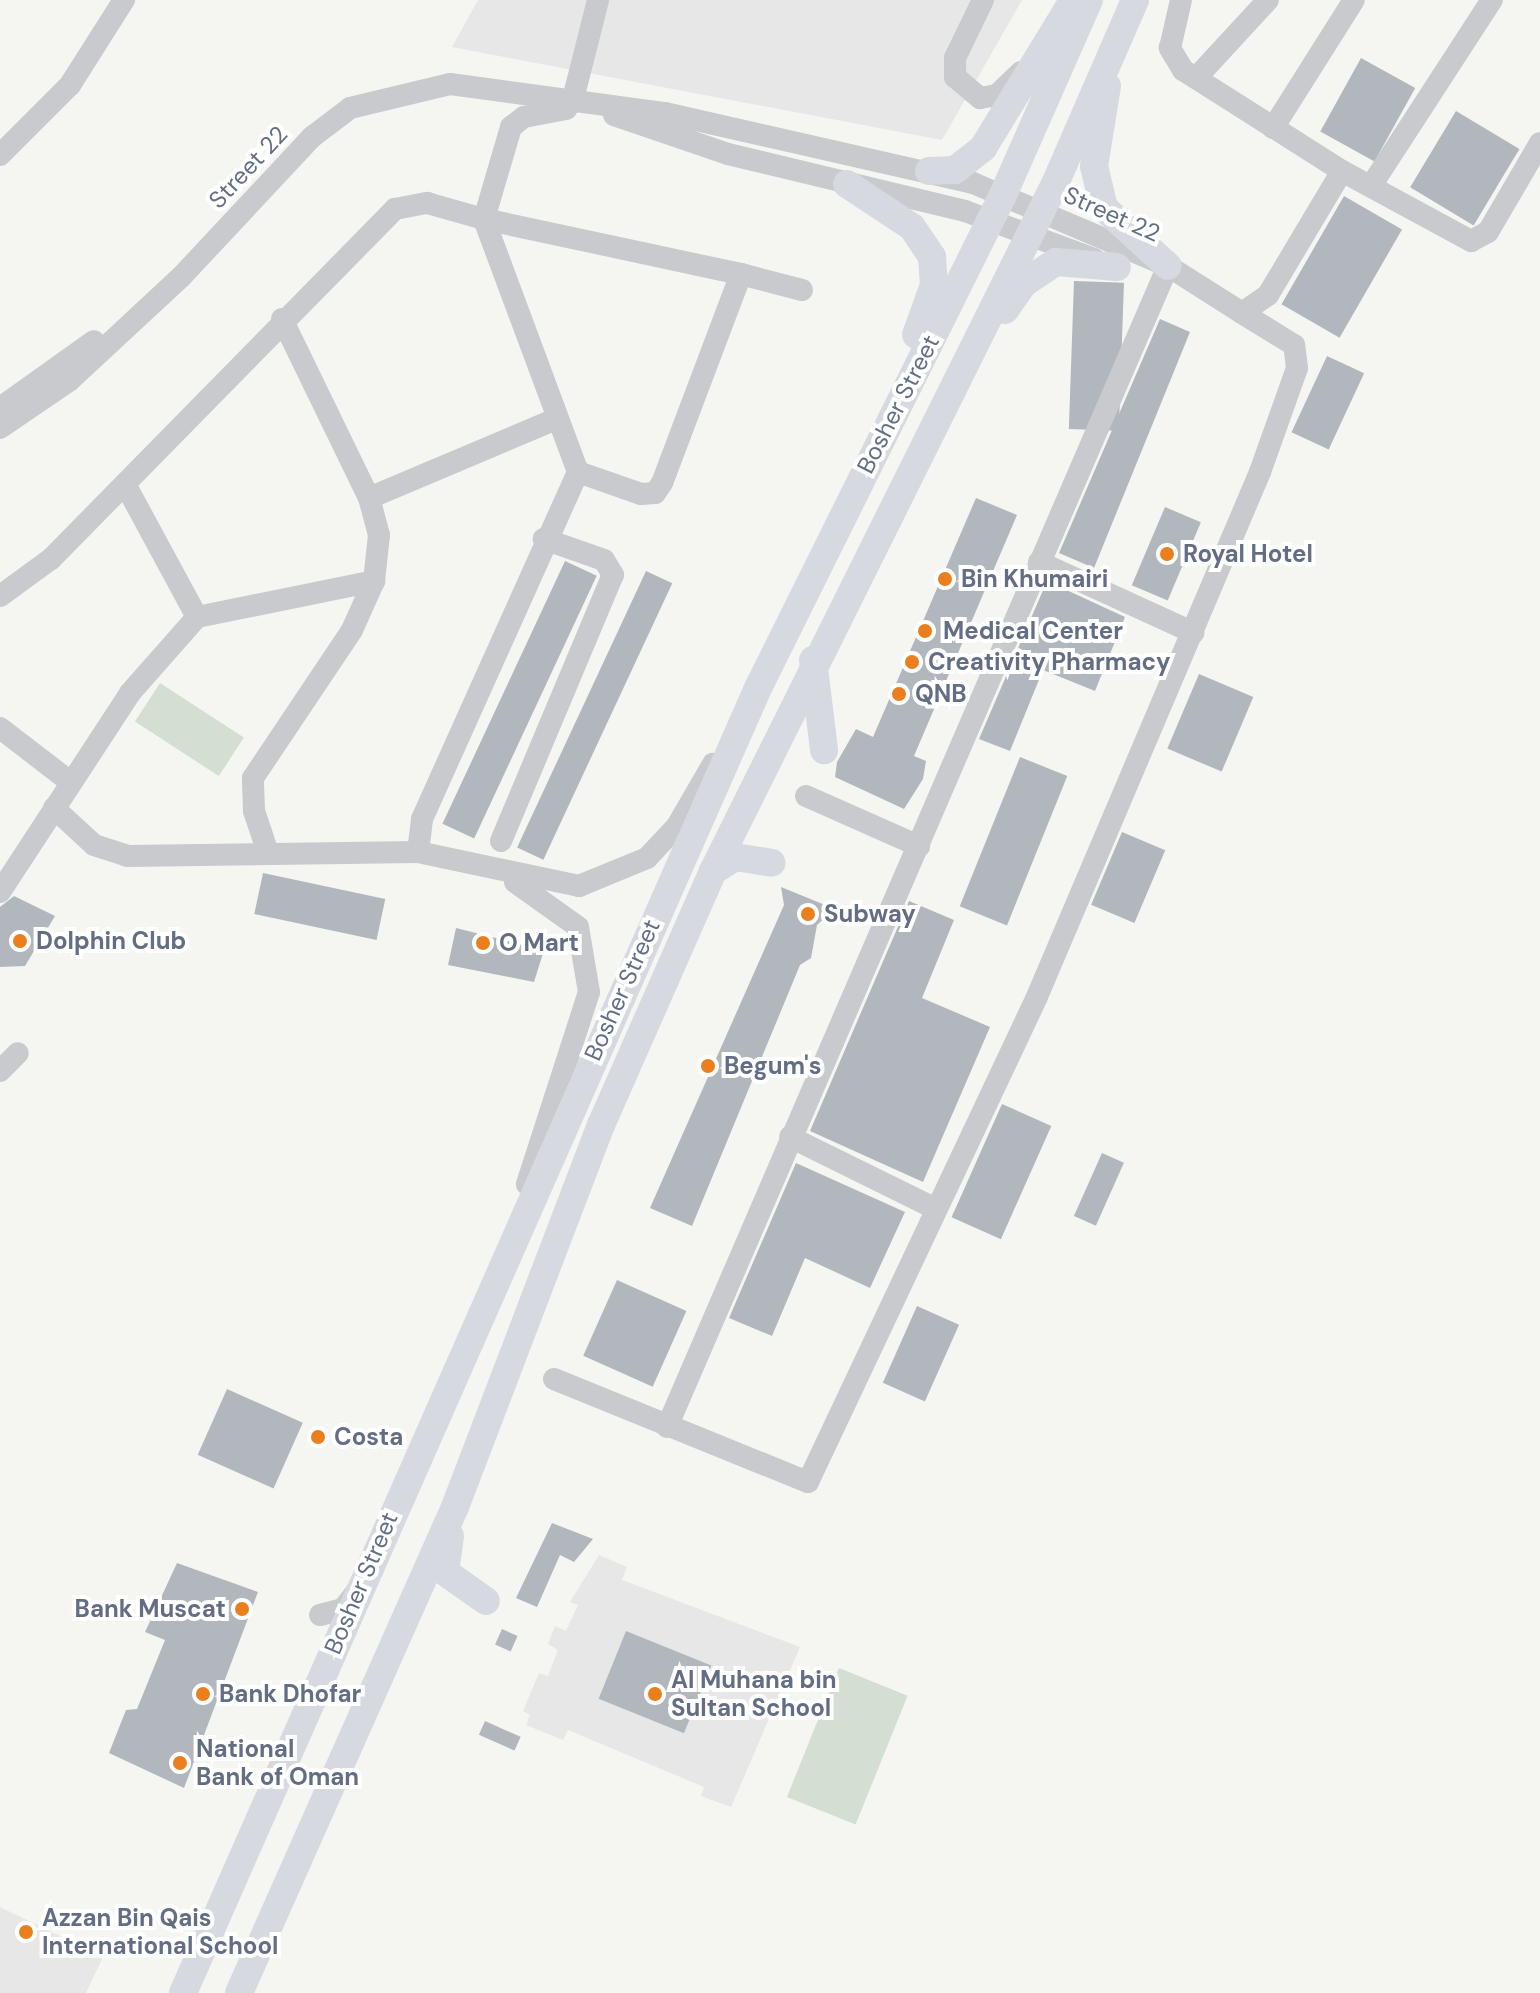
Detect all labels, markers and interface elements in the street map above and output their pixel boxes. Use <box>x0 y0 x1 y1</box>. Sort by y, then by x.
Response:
street label: Street 22 <box>203 120 293 214</box>
street label: Street 22 <box>1060 180 1164 248</box>
street label: Bosher Street <box>851 330 945 478</box>
place label: Royal Hotel <box>1183 540 1313 568</box>
marker: Royal Hotel <box>1158 545 1176 563</box>
place label: Bin Khumairi <box>961 565 1108 593</box>
marker: Bin Khumairi <box>936 570 954 588</box>
place label: Medical Center <box>943 617 1123 645</box>
marker: Medical Center <box>914 620 936 642</box>
place label: Creativity Pharmacy <box>928 648 1171 676</box>
marker: Creativity Pharmacy <box>903 653 921 671</box>
place label: QNB <box>915 680 967 708</box>
marker: QNB <box>890 685 908 703</box>
place label: Subway <box>824 900 916 928</box>
marker: Subway <box>799 905 817 923</box>
street label: Bosher Street <box>578 915 666 1065</box>
place label: Dolphin Club <box>36 927 186 955</box>
place label: O Mart <box>499 929 579 957</box>
marker: Dolphin Club <box>11 932 29 950</box>
marker: O Mart <box>474 934 492 952</box>
place label: Begum's <box>724 1052 821 1080</box>
marker: Begum's <box>699 1057 717 1075</box>
place label: Costa <box>334 1423 403 1451</box>
marker: Costa <box>309 1428 327 1446</box>
street label: Bosher Street <box>318 1508 404 1658</box>
place label: Bank Muscat <box>75 1595 226 1623</box>
marker: Bank Muscat <box>233 1600 251 1618</box>
place label: Al Muhana bin Sultan School <box>671 1666 837 1722</box>
place label: Bank Dhofar <box>219 1680 361 1708</box>
marker: Bank Dhofar <box>194 1685 212 1703</box>
marker: Al Muhana bin Sultan School <box>646 1685 664 1703</box>
place label: National Bank of Oman <box>196 1735 359 1791</box>
marker: National Bank of Oman <box>171 1754 189 1772</box>
place label: Azzan Bin Qais International School <box>42 1904 279 1960</box>
marker: Azzan Bin Qais International School <box>17 1923 35 1941</box>

